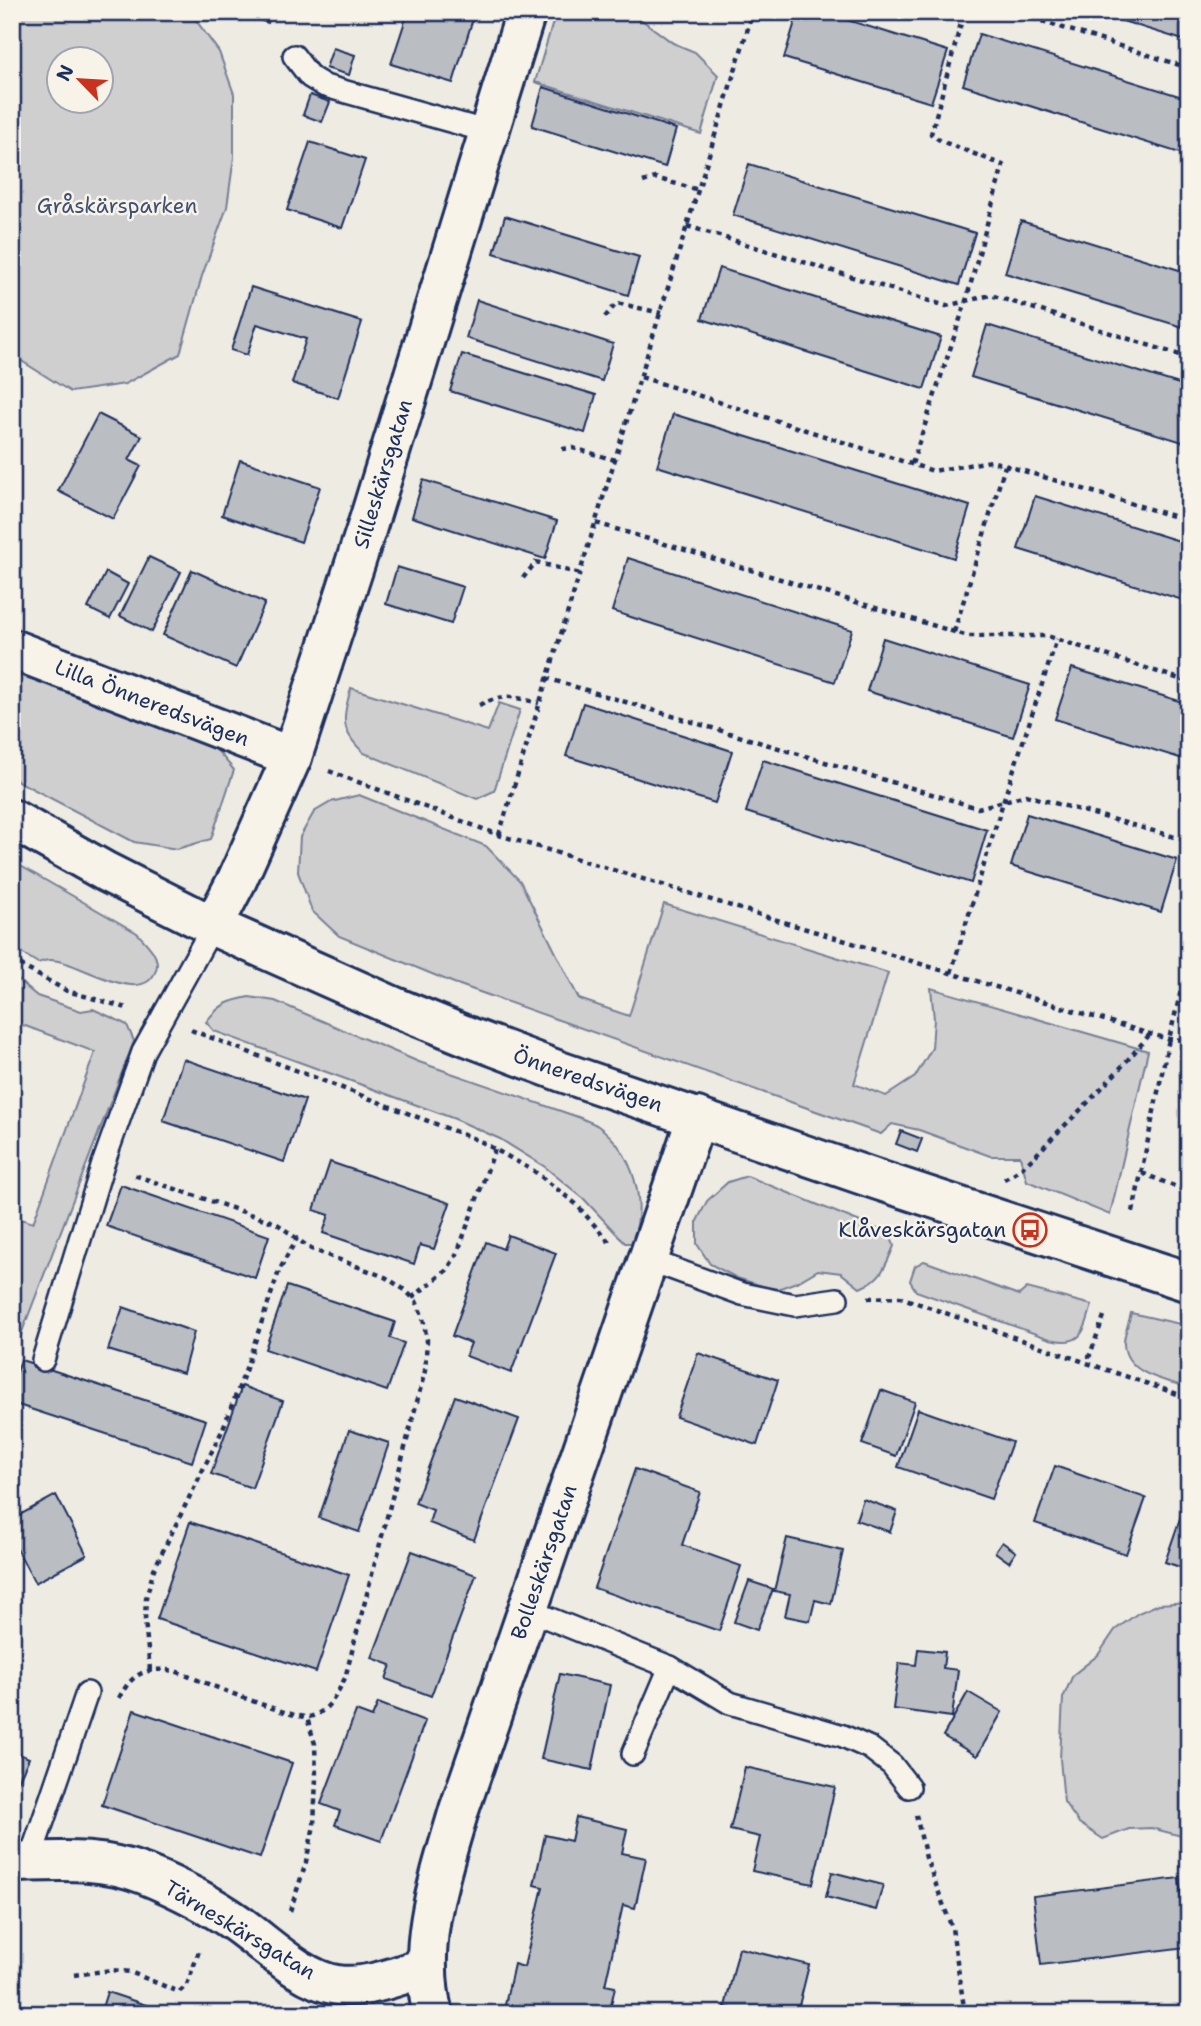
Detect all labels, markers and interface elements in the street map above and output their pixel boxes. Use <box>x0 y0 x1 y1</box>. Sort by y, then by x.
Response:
north arrow <box>46 46 116 116</box>
text: N <box>51 61 80 85</box>
park label: Gråskärsparken <box>37 192 197 220</box>
street label: Silleskärsgatan <box>347 396 419 552</box>
street label: Lilla Önneredsvägen <box>51 653 253 753</box>
street label: Önneredsvägen <box>509 1041 667 1119</box>
bus stop icon: Klåveskärsgatan <box>1011 1211 1049 1249</box>
place label: Klåveskärsgatan <box>838 1216 1006 1244</box>
street label: Bolleskärsgatan <box>504 1481 584 1643</box>
street label: Tärneskärsgatan <box>159 1874 321 1986</box>

